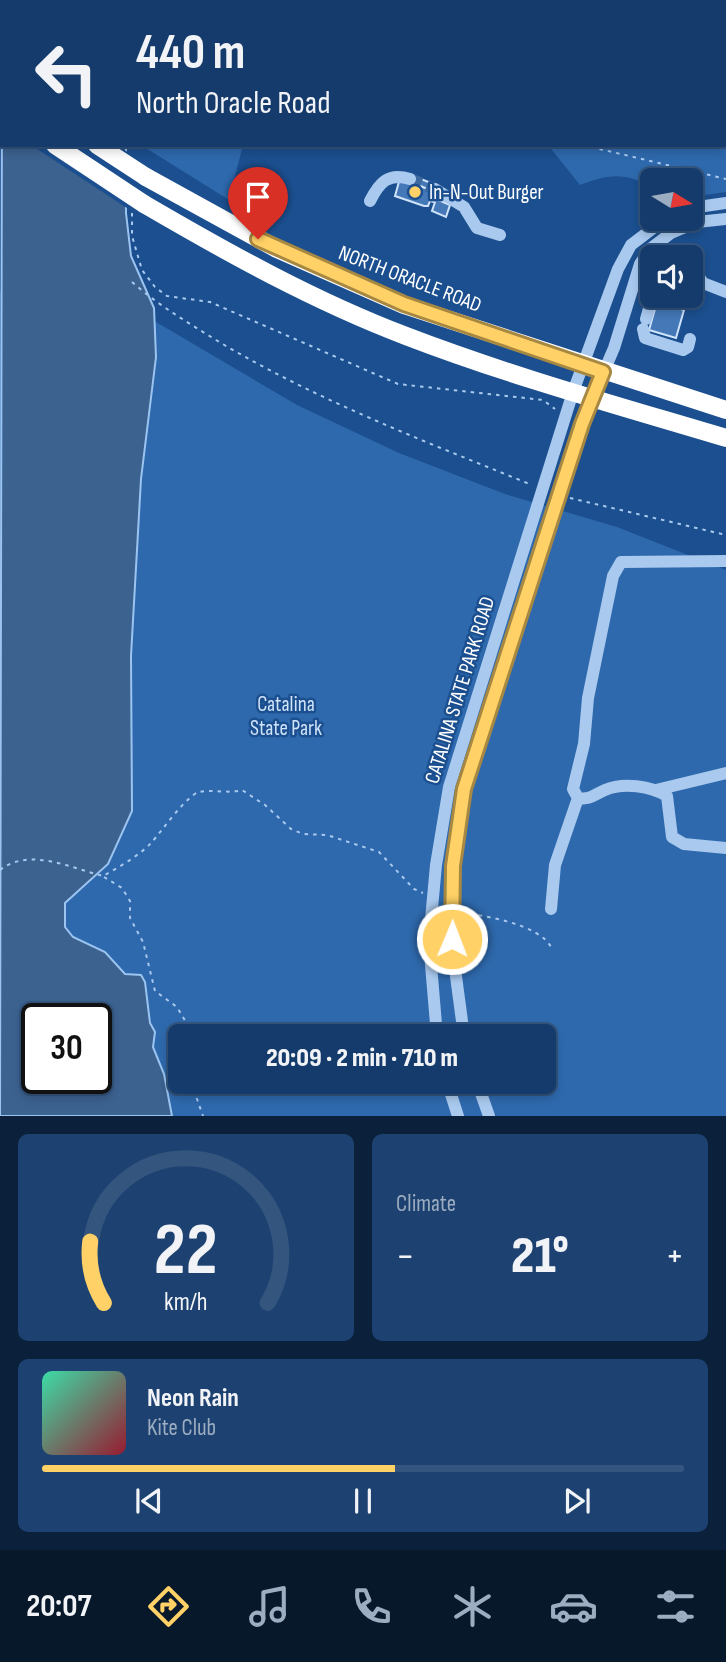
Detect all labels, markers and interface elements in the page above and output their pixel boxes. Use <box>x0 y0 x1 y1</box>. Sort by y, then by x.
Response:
text: 440 m <box>136 24 245 83</box>
icon: left <box>21 28 112 119</box>
text: North Oracle Road <box>136 84 331 123</box>
pin <box>228 167 288 239</box>
north arrow <box>640 168 704 231</box>
map controls <box>640 168 703 308</box>
icon: arrive <box>239 178 277 216</box>
place label: In-N-Out Burger <box>429 180 544 205</box>
marker: In-N-Out Burger <box>407 184 423 200</box>
street label: NORTH ORACLE ROAD <box>335 240 485 318</box>
button: sound <box>640 245 703 308</box>
street label: CATALINA STATE PARK ROAD <box>420 593 500 787</box>
park label: Catalina State Park <box>250 692 322 741</box>
position arrow <box>415 902 489 976</box>
speed limit sign: 30 <box>21 1003 112 1094</box>
text: 20:09 · 2 min · 710 m <box>266 1043 458 1074</box>
text: Climate <box>396 1190 456 1218</box>
text: 22 <box>154 1208 218 1296</box>
text: 21° <box>511 1225 569 1288</box>
text: − <box>396 1234 415 1279</box>
text: + <box>665 1234 684 1279</box>
text: km/h <box>164 1287 208 1318</box>
text: Neon Rain <box>147 1383 239 1414</box>
text: Kite Club <box>147 1414 216 1442</box>
icon: previous <box>130 1482 168 1520</box>
icon: pause <box>344 1482 382 1520</box>
icon: next <box>558 1482 596 1520</box>
icon: directions <box>144 1582 193 1631</box>
icon: music <box>245 1582 294 1631</box>
icon: phone <box>347 1582 396 1631</box>
icon: climate <box>448 1582 497 1631</box>
icon: car <box>549 1582 598 1631</box>
icon: filters <box>651 1582 700 1631</box>
text: 20:07 <box>26 1587 91 1626</box>

